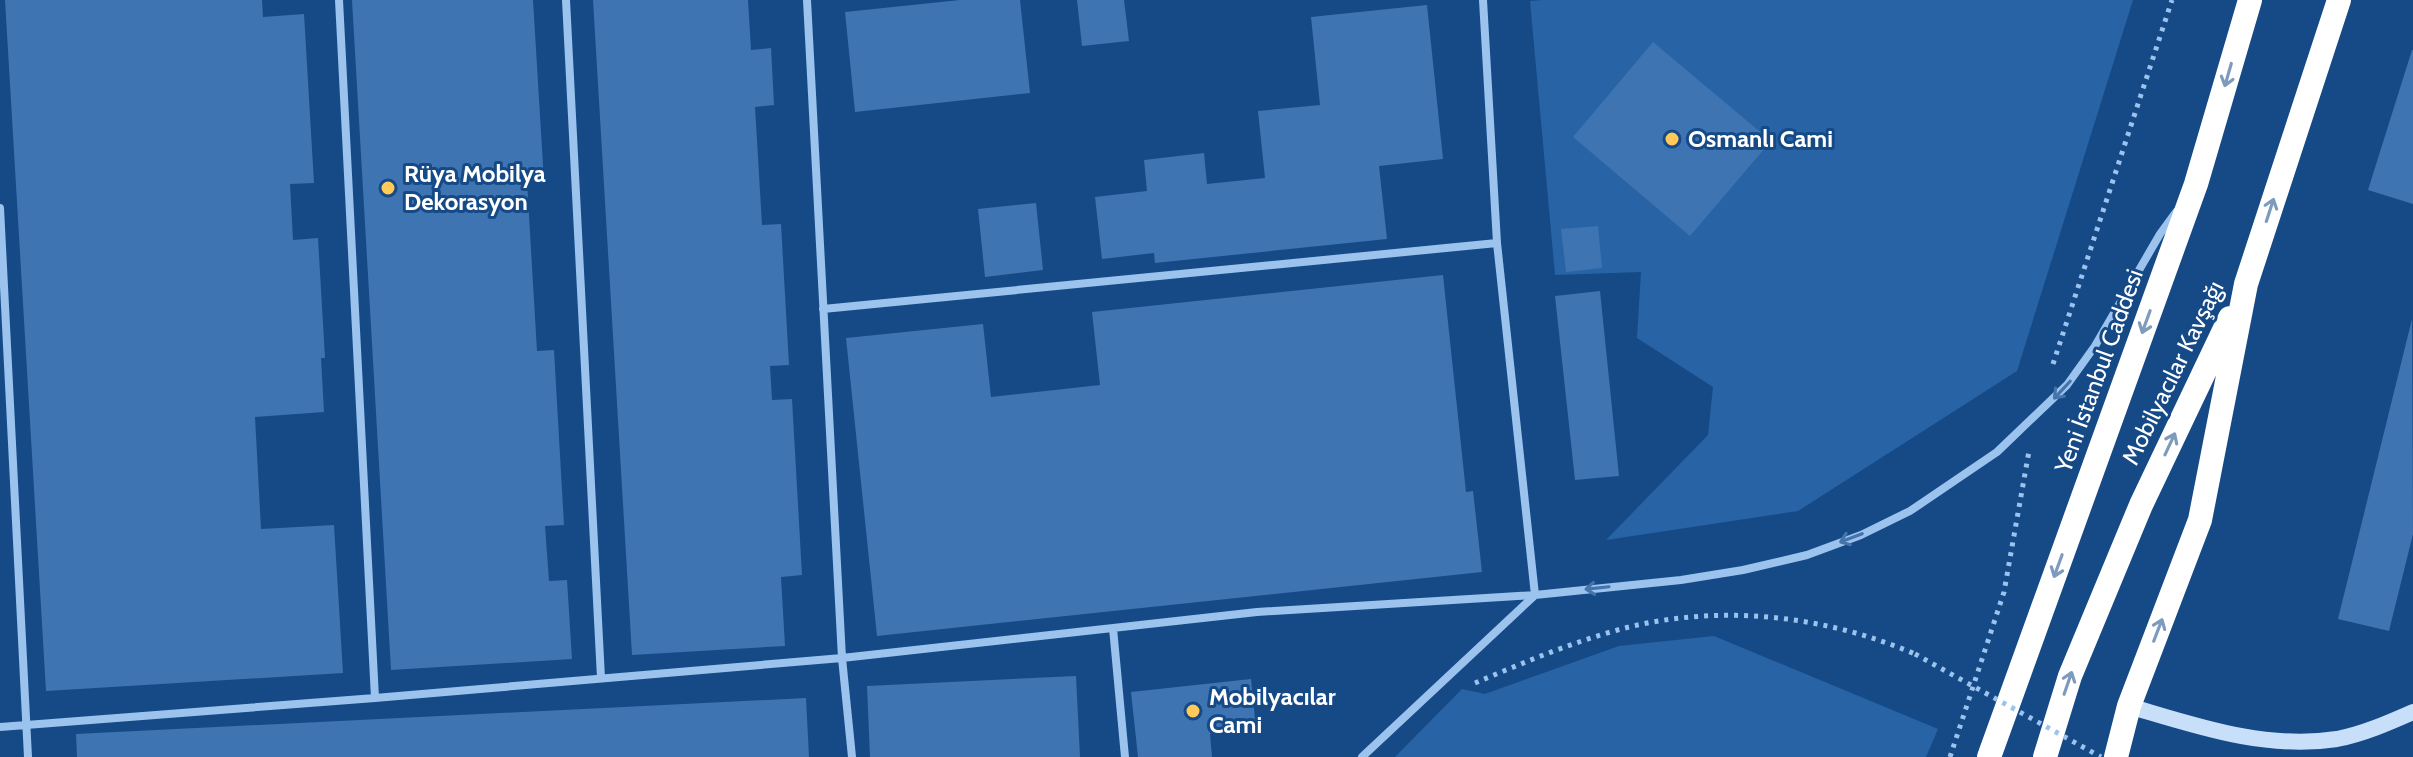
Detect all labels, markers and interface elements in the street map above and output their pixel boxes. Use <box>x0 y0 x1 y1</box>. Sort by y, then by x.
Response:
one-way arrow <box>2220 61 2235 87</box>
place label: Osmanlı Cami <box>1688 124 1833 153</box>
marker: Osmanlı Cami <box>1663 130 1681 148</box>
place label: Rüya Mobilya Dekorasyon <box>404 159 546 216</box>
marker: Rüya Mobilya Dekorasyon <box>379 179 397 197</box>
one-way arrow <box>2264 197 2279 222</box>
street label: Yeni İstanbul Caddesi <box>2048 265 2149 477</box>
street label: Mobilyacılar Kavşağı <box>2115 276 2230 469</box>
one-way arrow <box>2138 309 2153 334</box>
one-way arrow <box>2053 379 2071 399</box>
one-way arrow <box>2163 432 2178 456</box>
one-way arrow <box>1839 532 1864 546</box>
one-way arrow <box>2050 553 2064 578</box>
one-way arrow <box>1584 581 1611 596</box>
one-way arrow <box>2152 618 2166 643</box>
one-way arrow <box>2062 670 2077 695</box>
place label: Mobilyacılar Cami <box>1209 682 1336 739</box>
marker: Mobilyacılar Cami <box>1184 702 1202 720</box>

